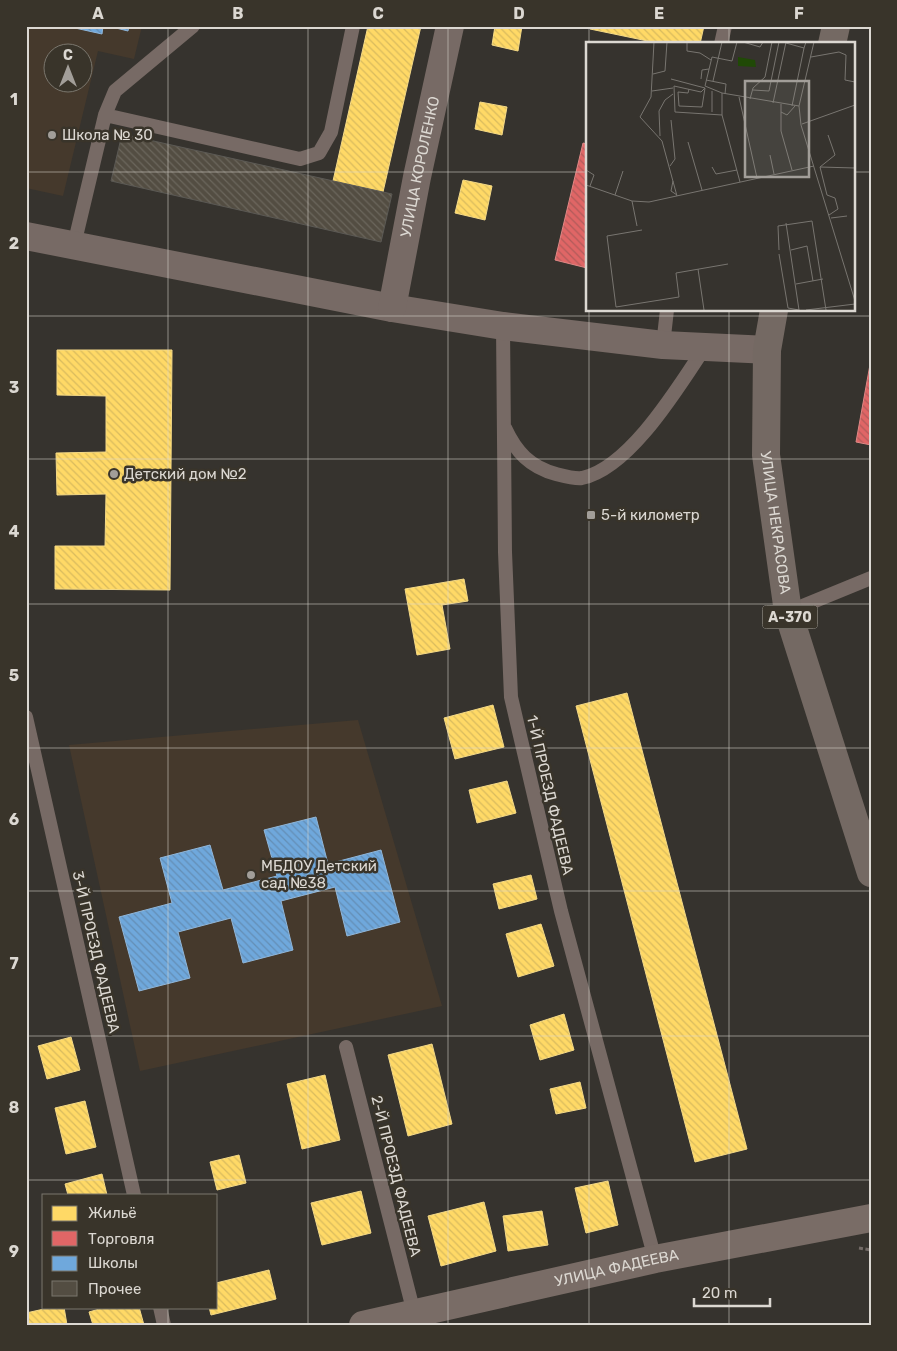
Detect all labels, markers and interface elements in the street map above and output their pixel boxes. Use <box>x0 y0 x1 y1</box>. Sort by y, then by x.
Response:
text: A <box>92 4 104 23</box>
text: B <box>232 4 244 23</box>
text: C <box>372 4 384 23</box>
text: D <box>513 4 525 23</box>
text: E <box>654 4 664 23</box>
text: F <box>794 4 804 23</box>
north arrow <box>42 42 92 92</box>
inset map <box>586 42 854 311</box>
text: С <box>63 47 73 64</box>
text: 1 <box>10 90 18 109</box>
street label: УЛИЦА КОРОЛЕНКО <box>397 95 443 239</box>
place label: Школа № 30 <box>62 126 153 144</box>
marker: Школа № 30 <box>46 129 58 141</box>
text: 2 <box>9 234 19 253</box>
text: 3 <box>9 378 19 397</box>
street label: УЛИЦА НЕКРАСОВА <box>757 450 794 595</box>
place label: Детский дом №2 <box>124 465 247 483</box>
marker: Детский дом №2 <box>108 468 120 480</box>
place label: 5-й километр <box>601 506 700 524</box>
marker: 5-й километр <box>585 509 597 521</box>
text: 4 <box>9 522 20 541</box>
road number: А-370 <box>762 606 818 628</box>
text: 5 <box>9 666 19 685</box>
street label: 1-Й ПРОЕЗД ФАДЕЕВА <box>523 713 577 877</box>
text: 6 <box>9 810 19 829</box>
place label: МБДОУ Детский сад №38 <box>261 857 377 892</box>
street label: 3-Й ПРОЕЗД ФАДЕЕВА <box>69 869 123 1035</box>
marker: МБДОУ Детский сад №38 <box>245 869 257 881</box>
text: 7 <box>9 954 19 973</box>
street label: 2-Й ПРОЕЗД ФАДЕЕВА <box>367 1094 425 1258</box>
text: 8 <box>9 1098 20 1117</box>
legend <box>42 1194 218 1308</box>
text: Жильё <box>88 1204 137 1222</box>
text: Торговля <box>88 1230 154 1248</box>
text: 9 <box>9 1242 19 1261</box>
street label: УЛИЦА ФАДЕЕВА <box>553 1246 680 1290</box>
text: Школы <box>88 1254 138 1272</box>
scale bar <box>694 1276 771 1308</box>
text: Прочее <box>88 1280 141 1298</box>
text: 20 m <box>702 1284 737 1302</box>

